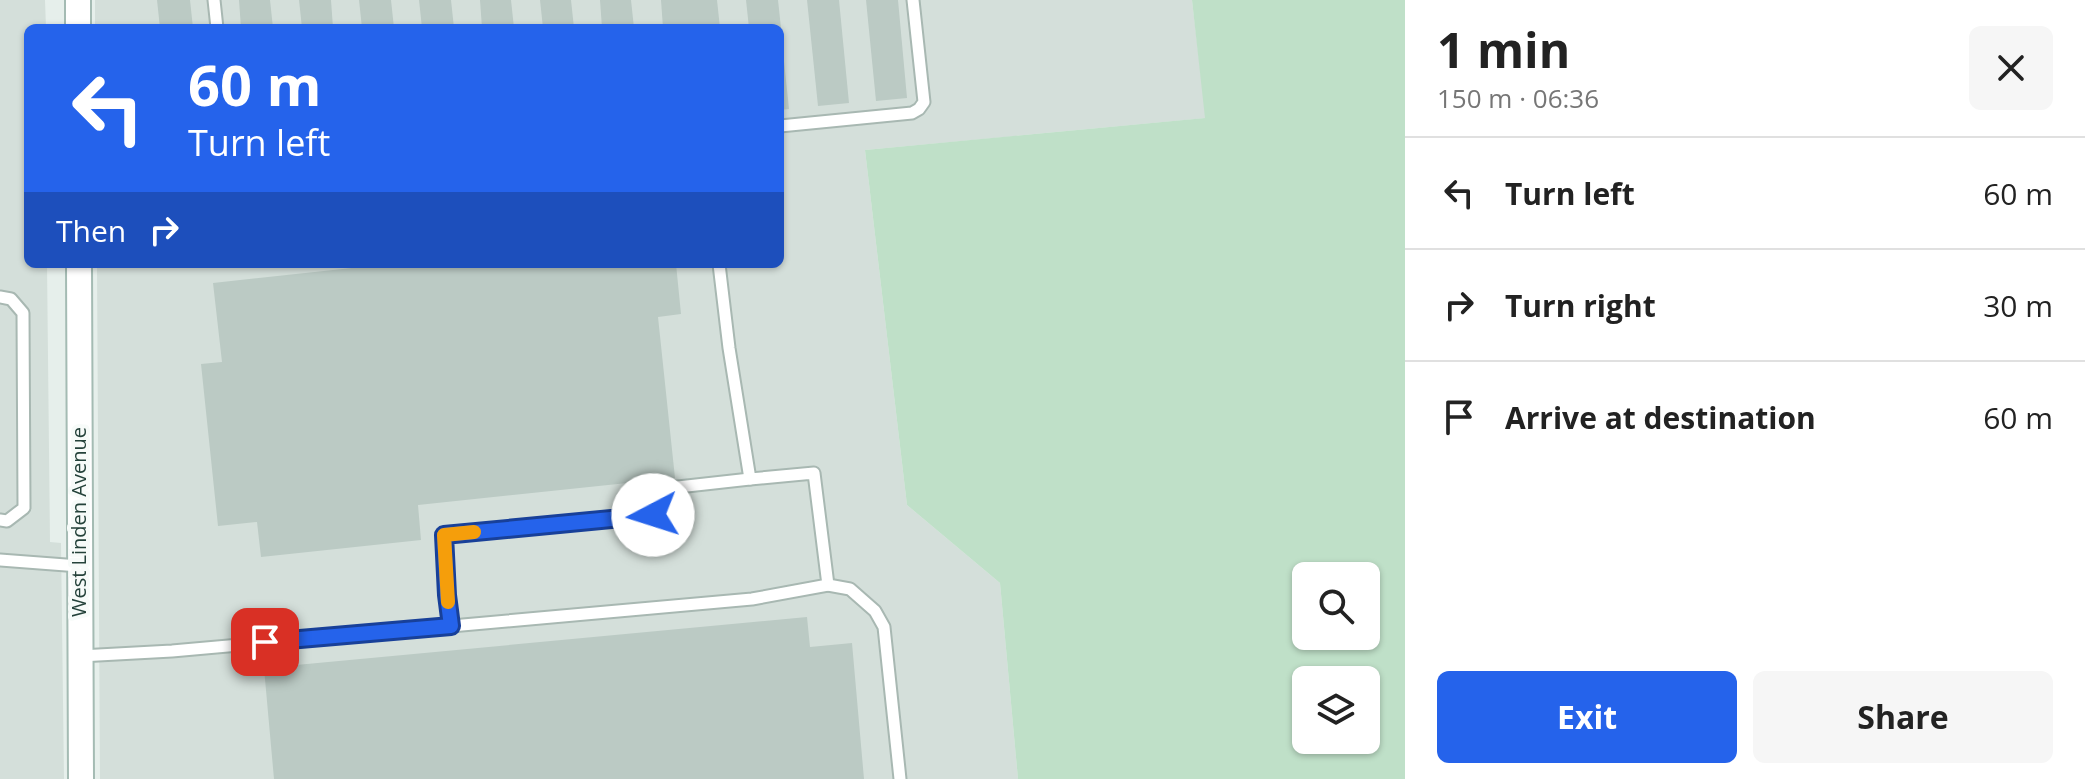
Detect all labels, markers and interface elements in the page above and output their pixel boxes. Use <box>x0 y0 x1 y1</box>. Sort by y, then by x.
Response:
text: 1 min <box>1437 17 1570 82</box>
button: close <box>1969 26 2053 110</box>
text: 60 m <box>188 46 322 122</box>
icon: left <box>56 56 160 160</box>
text: 150 m · 06:36 <box>1437 80 1599 116</box>
text: Turn left <box>188 118 330 167</box>
icon: left <box>1437 171 1481 215</box>
text: Turn left <box>1505 173 1635 214</box>
text: 60 m <box>1983 173 2053 214</box>
icon: right <box>142 208 186 252</box>
text: Then <box>56 210 126 251</box>
icon: right <box>1437 283 1481 327</box>
text: Turn right <box>1505 285 1656 326</box>
text: 30 m <box>1983 285 2053 326</box>
icon: arrive <box>1437 395 1481 439</box>
text: Arrive at destination <box>1505 397 1816 438</box>
text: 60 m <box>1983 397 2053 438</box>
street label: West Linden Avenue <box>65 427 92 617</box>
position arrow <box>611 473 695 557</box>
map controls <box>1292 562 1380 754</box>
button: search <box>1292 562 1380 650</box>
pin <box>231 608 299 676</box>
icon: arrive <box>243 620 287 664</box>
button: layers <box>1292 666 1380 754</box>
button: Exit <box>1437 671 1737 763</box>
button: Share <box>1753 671 2053 763</box>

